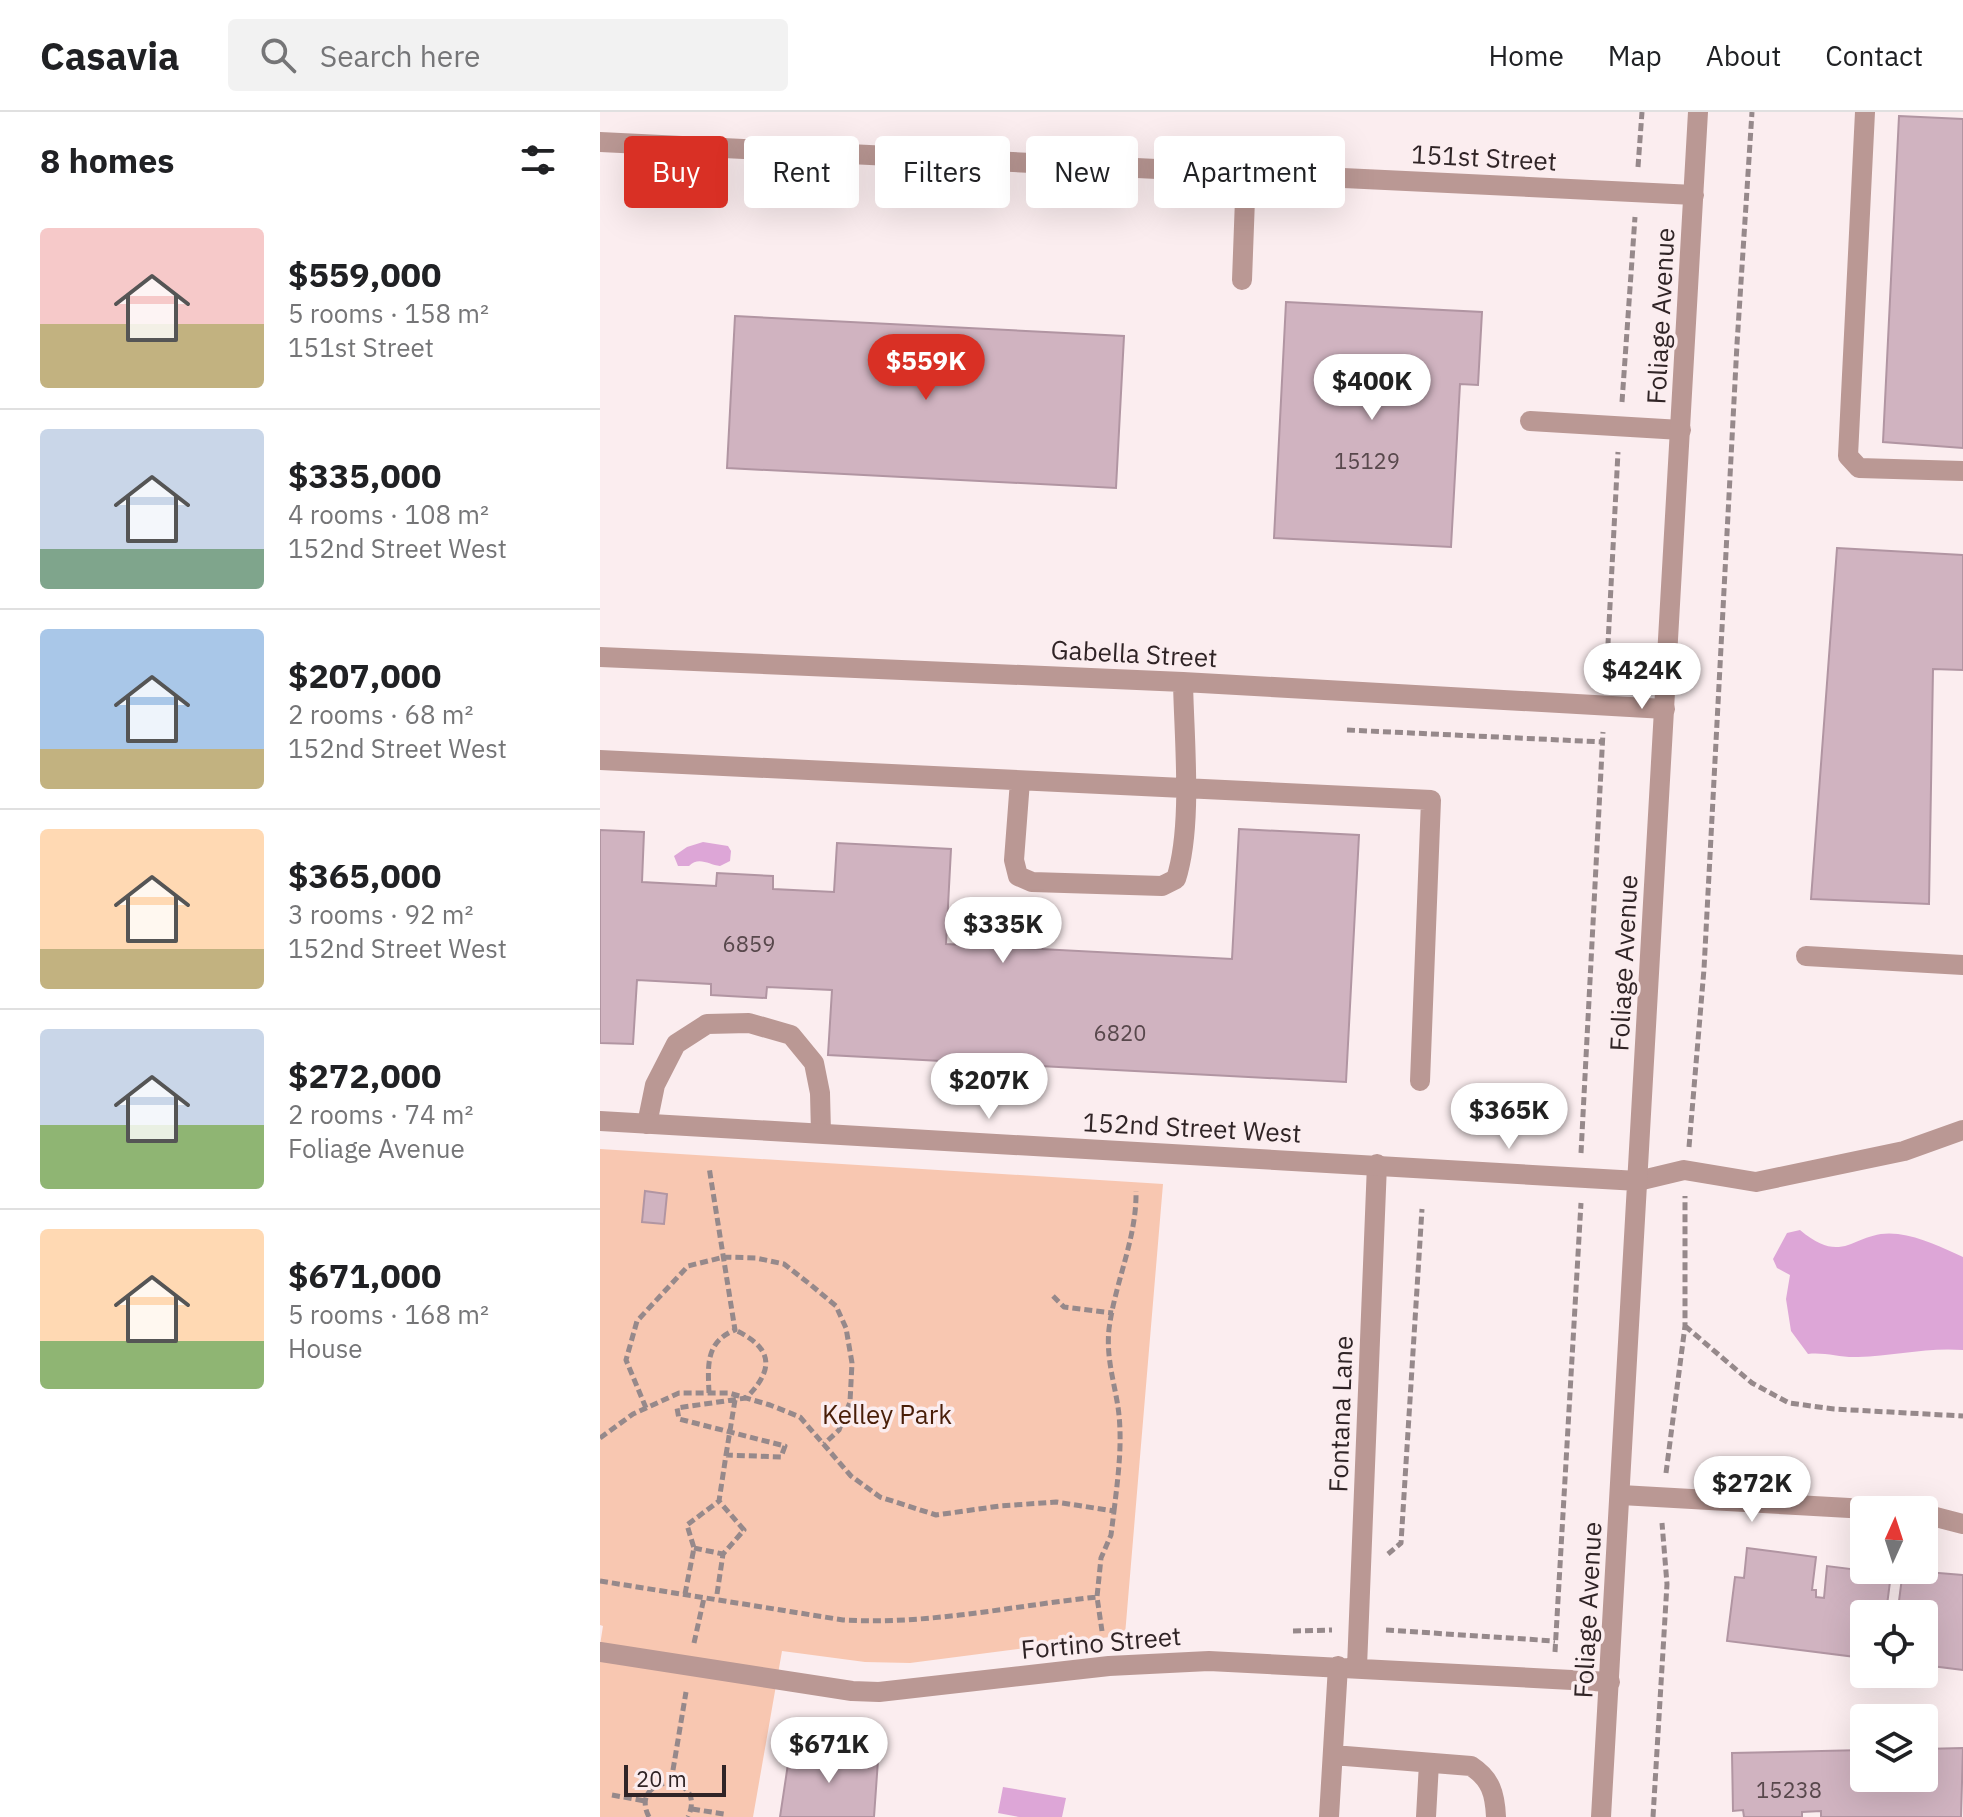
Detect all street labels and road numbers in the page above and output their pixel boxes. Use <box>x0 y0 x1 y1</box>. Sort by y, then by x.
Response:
street label: 151st Street <box>1410 136 1558 178</box>
street label: Foliage Avenue <box>1638 227 1682 405</box>
street label: Gabella Street <box>1050 632 1218 674</box>
street label: Foliage Avenue <box>1601 874 1645 1052</box>
street label: 152nd Street West <box>1082 1104 1302 1150</box>
street label: Fontana Lane <box>1320 1335 1360 1493</box>
street label: Foliage Avenue <box>1565 1521 1609 1699</box>
street label: Fortino Street <box>1019 1618 1182 1666</box>

